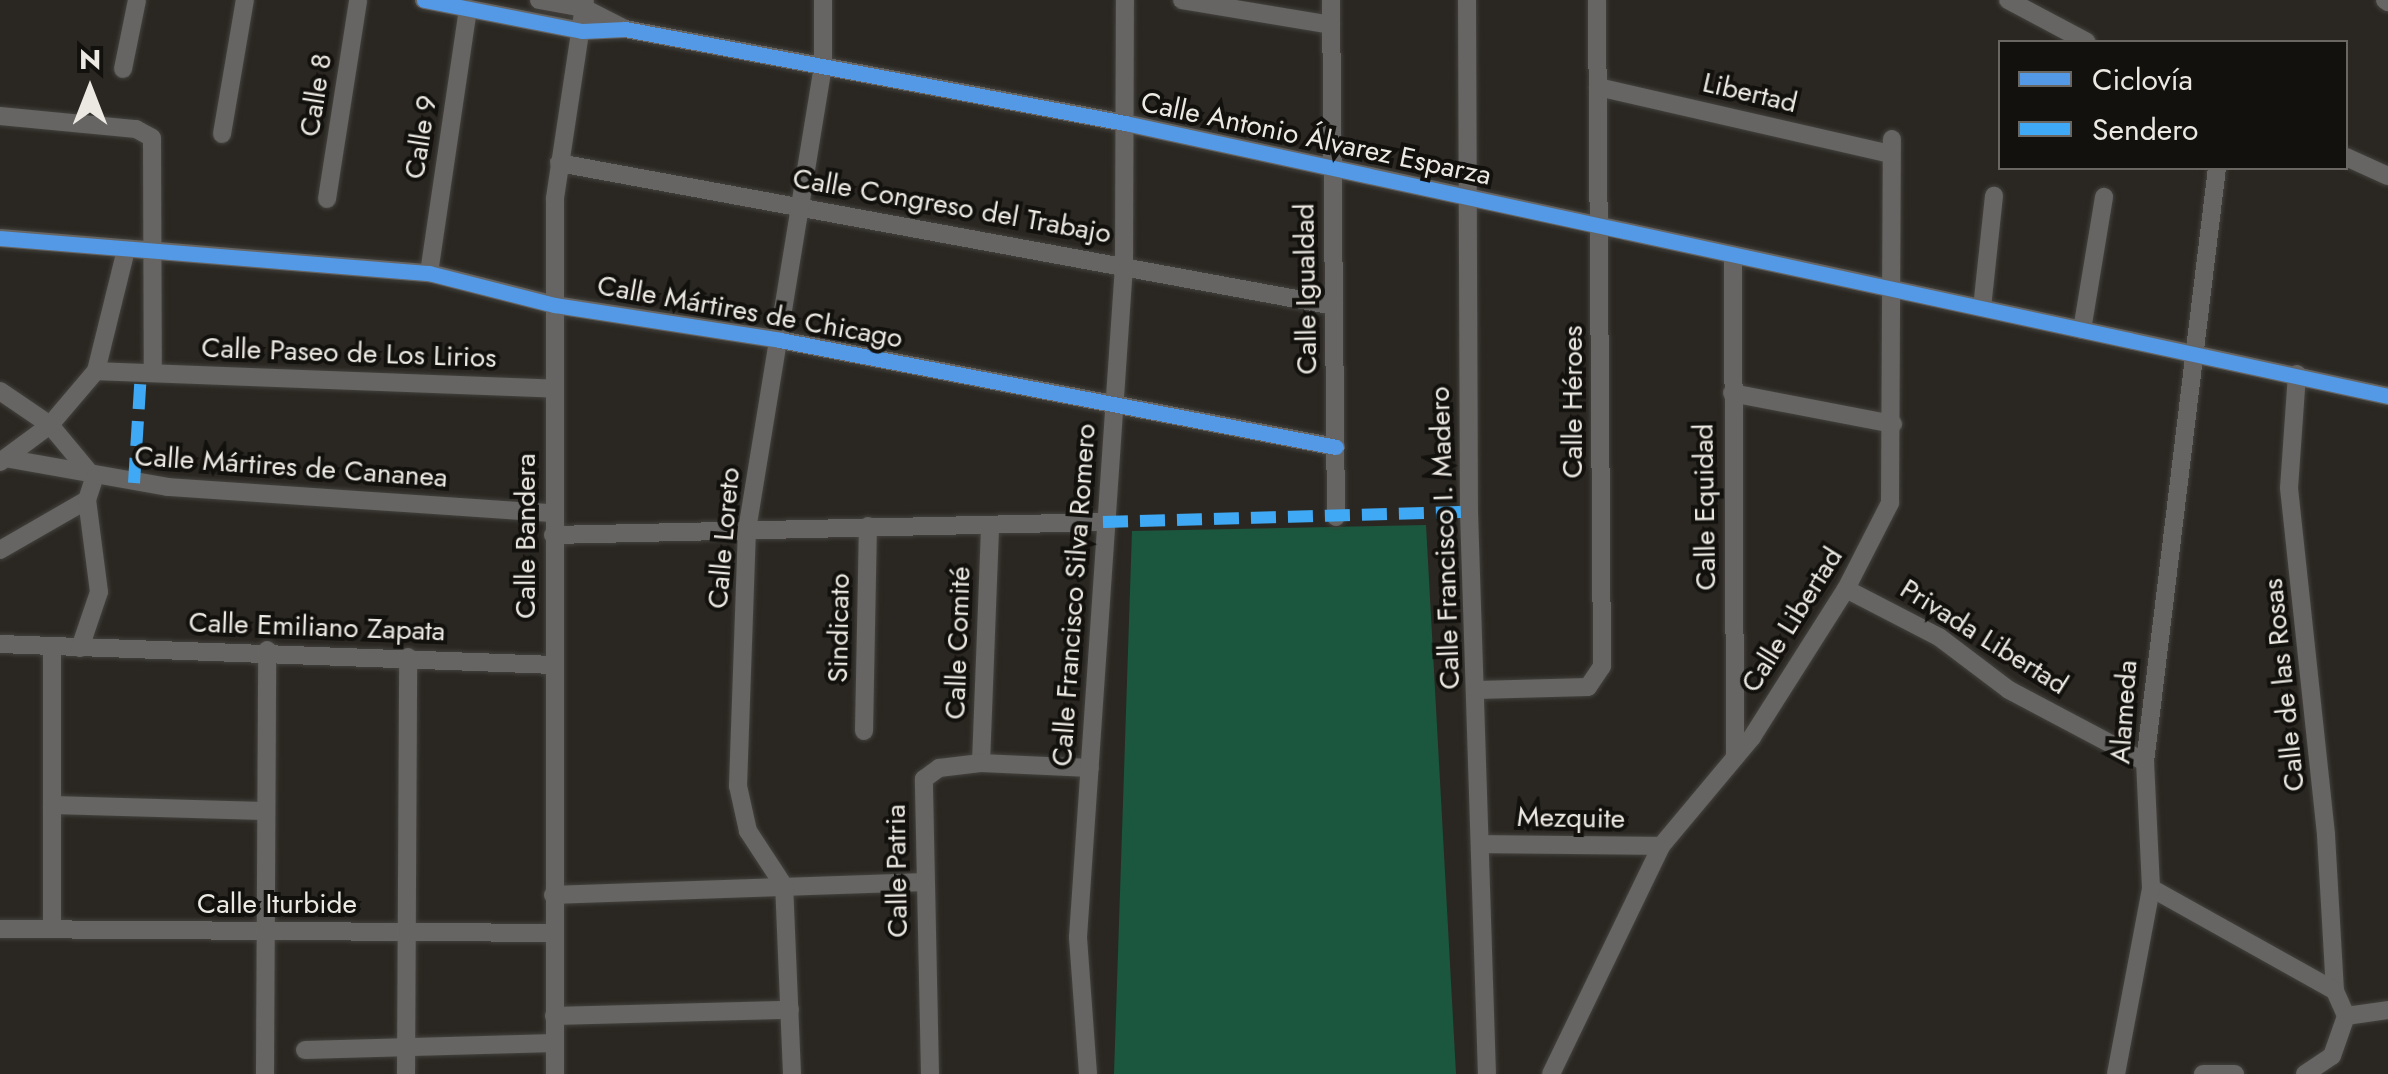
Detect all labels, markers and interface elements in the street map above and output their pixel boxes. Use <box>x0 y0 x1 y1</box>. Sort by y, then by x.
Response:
text: N <box>79 39 101 80</box>
north arrow <box>40 40 140 140</box>
legend <box>1998 40 2348 170</box>
street label: Calle 8 <box>293 51 339 139</box>
text: Ciclovía <box>2092 58 2193 101</box>
street label: Libertad <box>1699 66 1801 120</box>
street label: Calle Antonio Álvarez Esparza <box>1138 85 1494 193</box>
street label: Calle 9 <box>398 93 444 181</box>
text: Sendero <box>2092 108 2198 151</box>
street label: Calle Congreso del Trabajo <box>790 161 1114 251</box>
street label: Calle Igualdad <box>1288 203 1324 375</box>
street label: Calle Mártires de Chicago <box>595 269 905 355</box>
street label: Calle Héroes <box>1556 326 1590 478</box>
street label: Calle Paseo de Los Lirios <box>201 331 497 375</box>
street label: Calle Francisco I. Madero <box>1423 386 1467 690</box>
street label: Calle Francisco Silva Romero <box>1045 422 1103 768</box>
street label: Calle Equidad <box>1687 423 1723 591</box>
street label: Calle Mártires de Cananea <box>133 439 449 495</box>
street label: Calle Bandera <box>509 453 543 619</box>
street label: Calle Loreto <box>701 466 747 610</box>
street label: Calle Libertad <box>1734 541 1850 699</box>
street label: Calle Comité <box>939 566 977 720</box>
street label: Privada Libertad <box>1894 572 2074 702</box>
street label: Sindicato <box>821 573 857 683</box>
street label: Calle de las Rosas <box>2256 577 2312 793</box>
street label: Calle Emiliano Zapata <box>188 606 446 648</box>
street label: Alameda <box>2104 659 2144 765</box>
street label: Mezquite <box>1517 800 1625 836</box>
street label: Calle Patria <box>879 804 915 938</box>
street label: Calle Iturbide <box>197 887 357 921</box>

